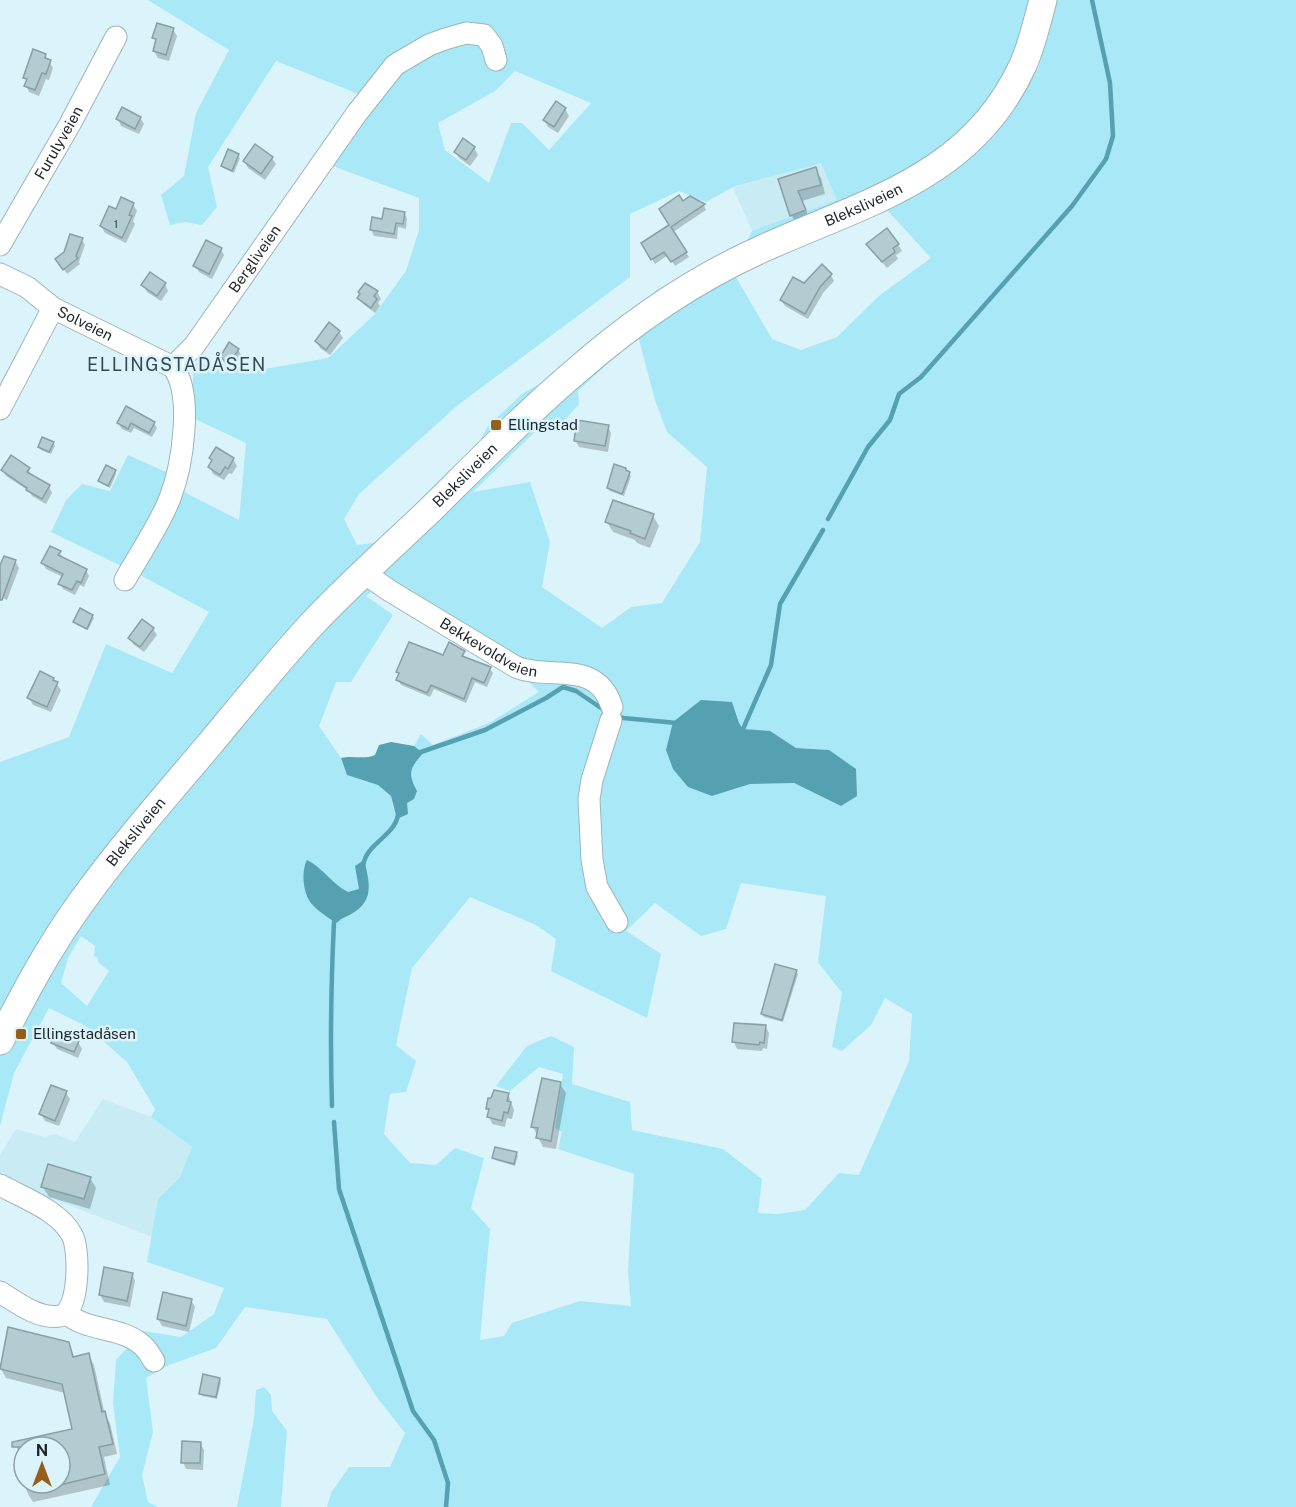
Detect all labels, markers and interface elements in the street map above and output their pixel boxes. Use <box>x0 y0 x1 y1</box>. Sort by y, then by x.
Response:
street label: Furulyveien <box>31 103 86 182</box>
street label: Bleksliveien <box>822 179 905 229</box>
house number: 1 <box>114 217 118 231</box>
street label: Bergliveien <box>225 222 284 296</box>
street label: Solveien <box>55 302 116 344</box>
district label: ELLINGSTADÅSEN <box>87 352 267 375</box>
place label: Ellingstad <box>508 416 578 433</box>
marker: Ellingstad <box>489 418 503 432</box>
street label: Bleksliveien <box>429 440 500 511</box>
street label: Bekkevoldveien <box>437 614 538 680</box>
street label: Bleksliveien <box>103 794 169 869</box>
place label: Ellingstadåsen <box>33 1025 136 1042</box>
marker: Ellingstadåsen <box>14 1027 28 1041</box>
north arrow <box>12 1435 72 1495</box>
text: N <box>36 1441 48 1460</box>

